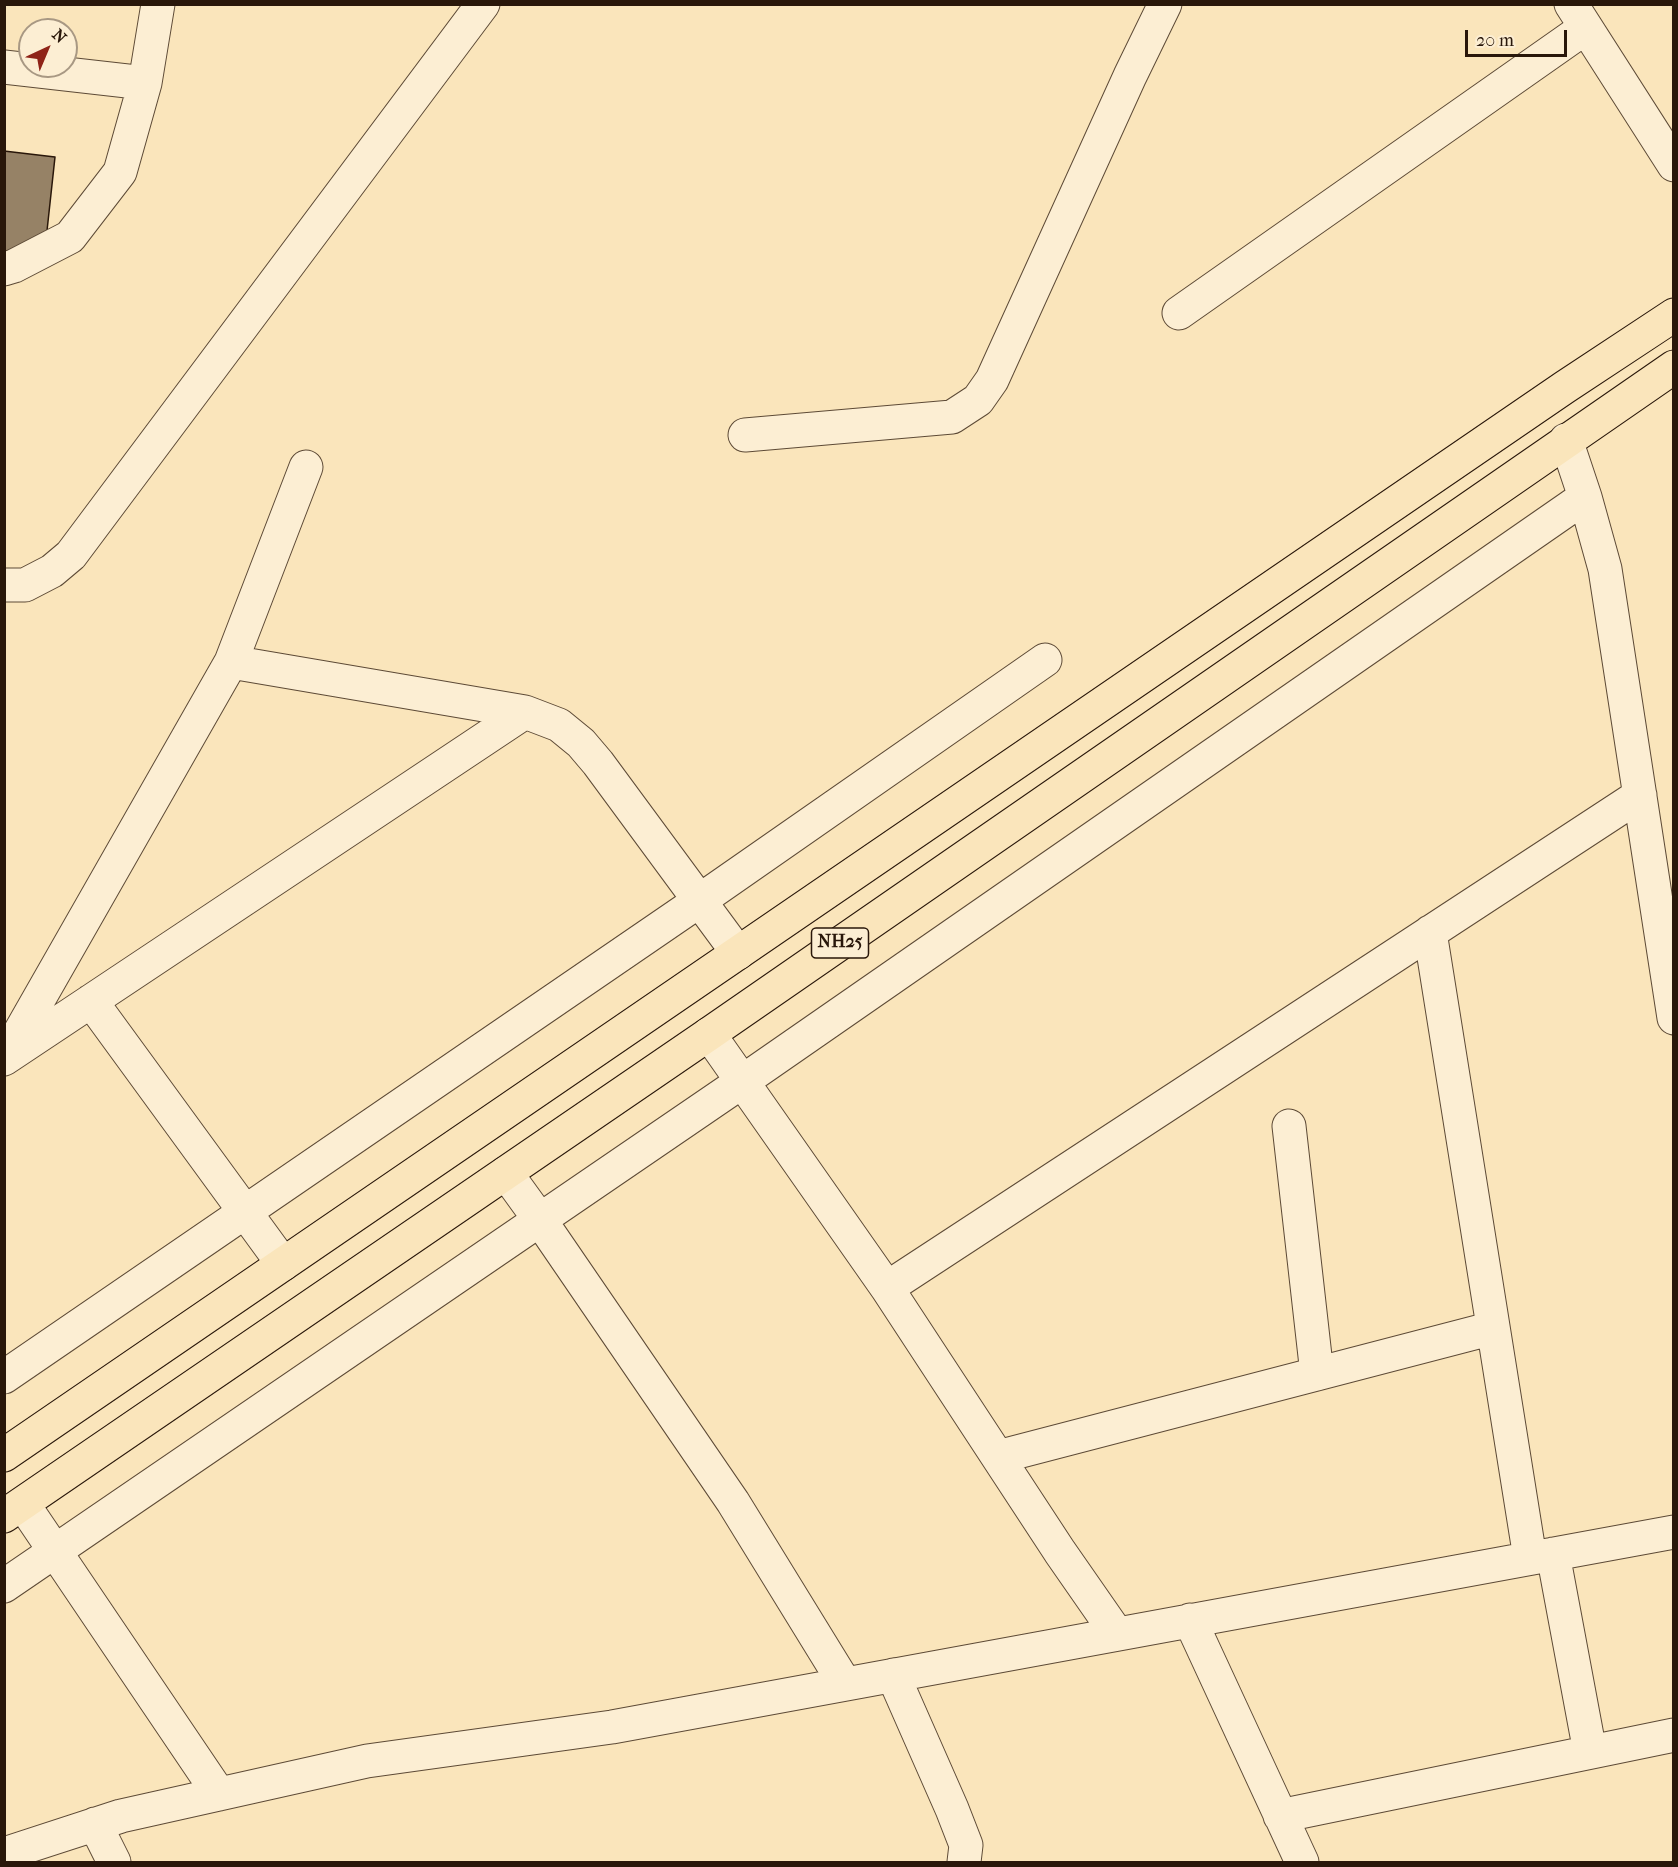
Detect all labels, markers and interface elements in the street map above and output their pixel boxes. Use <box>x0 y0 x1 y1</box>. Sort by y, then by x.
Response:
north arrow <box>18 18 78 78</box>
scale bar <box>1468 18 1570 56</box>
text: N <box>48 25 70 47</box>
text: 20 m <box>1476 30 1514 51</box>
road number: NH25 <box>812 928 868 958</box>

